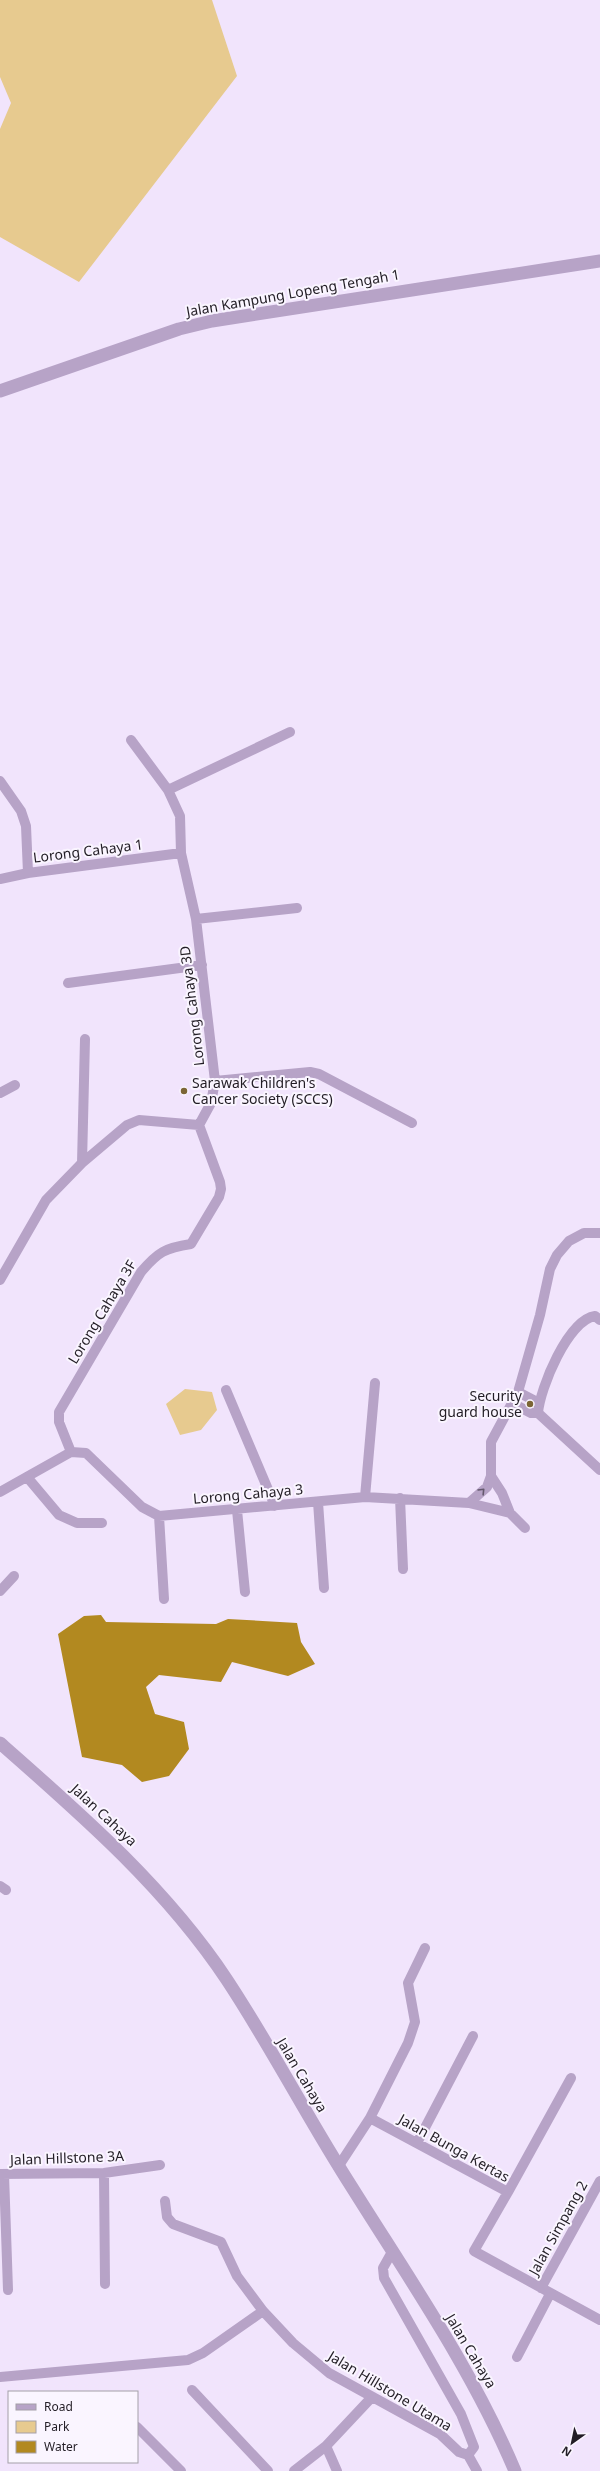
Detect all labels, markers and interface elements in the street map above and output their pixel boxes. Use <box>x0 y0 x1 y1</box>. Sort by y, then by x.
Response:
street label: Jalan Kampung Lopeng Tengah 1 <box>183 264 401 321</box>
street label: Lorong Cahaya 1 <box>32 834 144 867</box>
street label: Lorong Cahaya 3D <box>175 945 208 1067</box>
place label: Sarawak Children's Cancer Society (SCCS) <box>192 1073 333 1108</box>
marker: Sarawak Children's Cancer Society (SCCS) <box>179 1086 189 1096</box>
street label: Lorong Cahaya 3F <box>63 1256 140 1367</box>
place label: Security guard house <box>439 1386 523 1421</box>
marker: Security guard house <box>525 1399 535 1409</box>
street label: Lorong Cahaya 3 <box>192 1479 304 1508</box>
one-way arrow <box>478 1488 485 1496</box>
street label: Jalan Cahaya <box>66 1778 141 1850</box>
street label: Jalan Cahaya <box>272 2032 332 2115</box>
street label: Jalan Bunga Kertas <box>394 2108 513 2186</box>
street label: Jalan Hillstone 3A <box>8 2146 124 2169</box>
street label: Jalan Simpang 2 <box>523 2177 591 2280</box>
street label: Jalan Cahaya <box>441 2308 501 2391</box>
street label: Jalan Hillstone Utama <box>323 2345 456 2435</box>
legend <box>8 2391 138 2463</box>
text: Road <box>44 2398 73 2415</box>
text: Park <box>44 2418 70 2435</box>
north arrow <box>552 2423 592 2463</box>
text: Water <box>44 2438 78 2455</box>
text: N <box>558 2443 574 2461</box>

